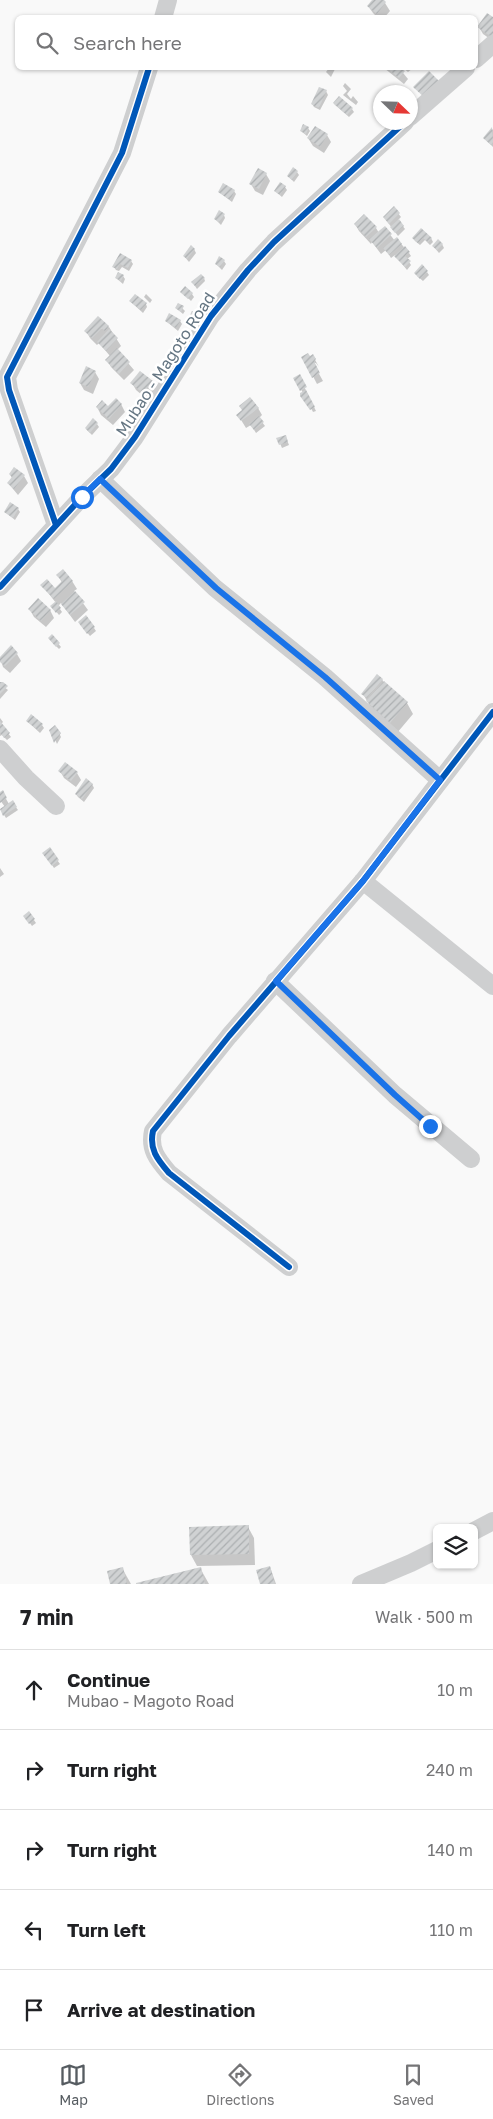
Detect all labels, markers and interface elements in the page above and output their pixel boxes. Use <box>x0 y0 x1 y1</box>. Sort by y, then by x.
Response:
search box <box>15 15 478 70</box>
icon: search <box>33 29 61 57</box>
text: Search here <box>73 31 182 54</box>
north arrow <box>373 85 418 130</box>
street label: Mubao - Magoto Road <box>111 288 219 440</box>
route start <box>71 486 94 509</box>
route end <box>419 1115 442 1138</box>
map controls <box>433 1524 478 1569</box>
button: layers <box>433 1524 478 1569</box>
text: 7 min <box>20 1604 74 1630</box>
text: Walk · 500 m <box>375 1607 473 1627</box>
text: Continue <box>67 1668 150 1691</box>
icon: ahead <box>20 1676 48 1704</box>
text: 10 m <box>437 1680 473 1700</box>
text: Mubao - Magoto Road <box>67 1691 234 1711</box>
icon: right <box>20 1756 48 1784</box>
text: Turn right <box>67 1758 157 1781</box>
text: 240 m <box>426 1760 473 1780</box>
icon: right <box>20 1836 48 1864</box>
text: Turn right <box>67 1838 157 1861</box>
text: 140 m <box>427 1840 473 1860</box>
icon: left <box>20 1916 48 1944</box>
text: Turn left <box>67 1918 146 1941</box>
text: 110 m <box>429 1920 473 1940</box>
icon: arrive <box>20 1996 48 2024</box>
text: Arrive at destination <box>67 1998 255 2021</box>
tab: Map <box>59 2061 88 2108</box>
tab: Directions <box>206 2061 275 2108</box>
tab: Saved <box>393 2061 434 2108</box>

